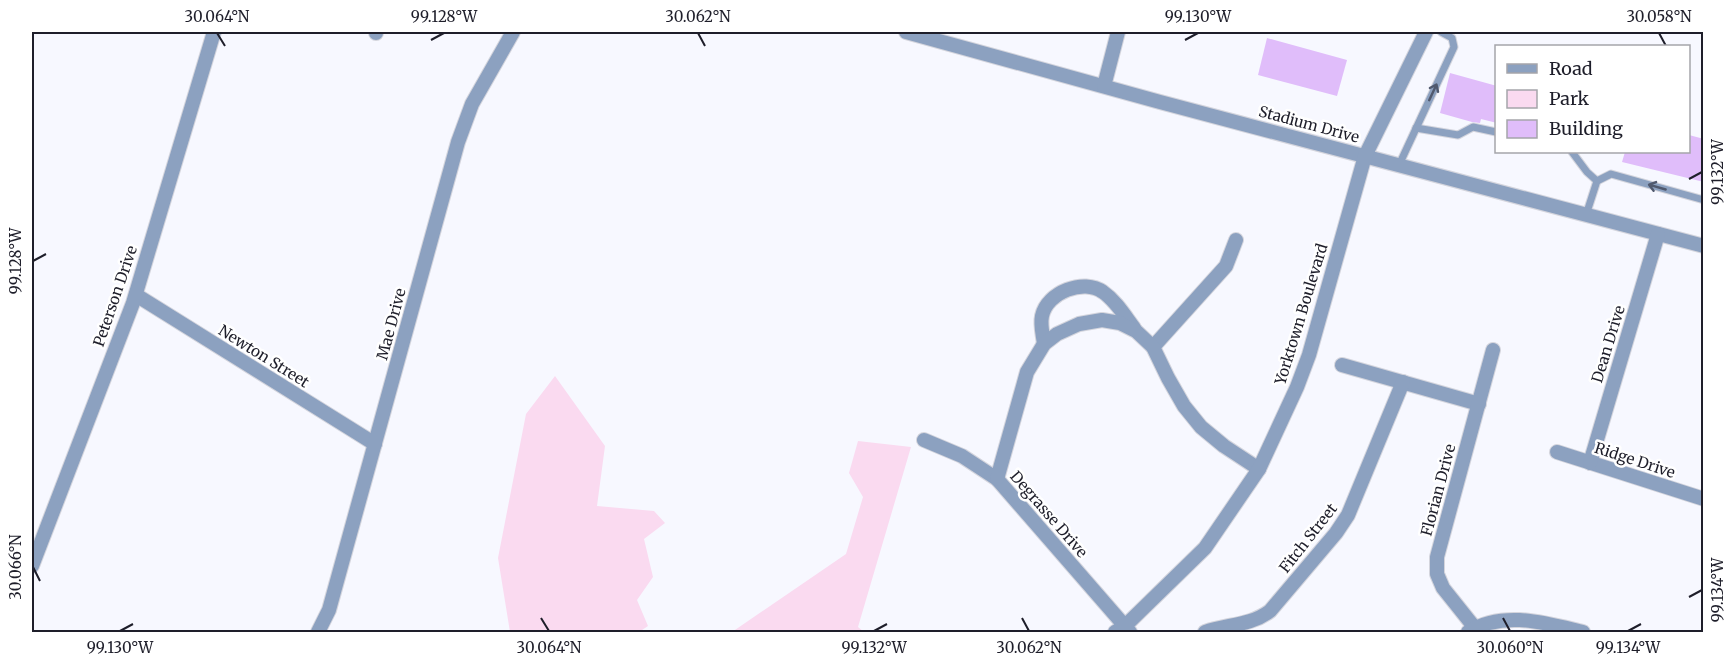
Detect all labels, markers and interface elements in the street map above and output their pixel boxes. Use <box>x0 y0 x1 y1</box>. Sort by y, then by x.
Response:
text: 30.064°N <box>185 7 250 26</box>
text: 99.128°W <box>411 7 478 26</box>
text: 30.062°N <box>665 7 731 26</box>
text: 99.130°W <box>1165 7 1232 26</box>
text: 30.058°N <box>1626 7 1692 26</box>
legend <box>1495 45 1690 153</box>
text: Road <box>1549 57 1593 80</box>
one-way arrow <box>1428 83 1440 101</box>
text: Park <box>1549 87 1590 110</box>
street label: Stadium Drive <box>1257 101 1362 147</box>
text: Building <box>1549 117 1623 140</box>
text: 99.132°W <box>1708 138 1727 205</box>
one-way arrow <box>1648 181 1667 192</box>
text: 99.128°W <box>6 227 25 294</box>
street label: Yorktown Boulevard <box>1270 241 1332 388</box>
street label: Peterson Drive <box>89 243 141 349</box>
street label: Mae Drive <box>372 286 410 362</box>
street label: Dean Drive <box>1587 303 1629 385</box>
street label: Newton Street <box>215 321 313 391</box>
street label: Ridge Drive <box>1592 438 1678 482</box>
street label: Florian Drive <box>1417 442 1459 538</box>
street label: Degrasse Drive <box>1006 467 1092 561</box>
street label: Fitch Street <box>1275 499 1341 577</box>
text: 30.066°N <box>6 534 25 600</box>
text: 99.134°W <box>1708 557 1727 622</box>
text: 99.130°W <box>87 638 154 657</box>
text: 30.064°N <box>517 638 582 657</box>
text: 99.132°W <box>841 638 908 657</box>
text: 30.062°N <box>996 638 1062 657</box>
text: 30.060°N <box>1477 638 1544 657</box>
text: 99.134°W <box>1596 638 1661 657</box>

